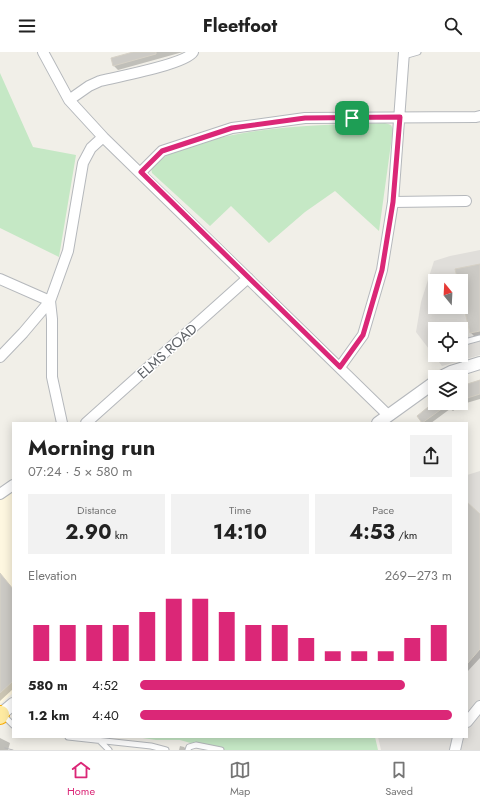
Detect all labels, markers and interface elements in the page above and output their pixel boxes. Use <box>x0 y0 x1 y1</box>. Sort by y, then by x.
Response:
text: Fleetfoot <box>203 13 277 39</box>
icon: menu <box>16 15 38 37</box>
icon: search <box>442 15 464 37</box>
pin <box>335 101 369 135</box>
icon: arrive <box>341 107 363 129</box>
north arrow <box>428 274 468 314</box>
map controls <box>428 274 468 410</box>
street label: ELMS ROAD <box>133 319 201 383</box>
button: locate <box>428 322 468 362</box>
button: layers <box>428 370 468 410</box>
text: Morning run <box>28 431 155 463</box>
button: share <box>410 435 452 477</box>
text: 07:24 · 5 × 580 m <box>28 462 132 481</box>
text: Distance <box>77 502 116 518</box>
text: Time <box>229 502 251 518</box>
text: Pace <box>372 502 394 518</box>
text: 2.90 <box>65 518 111 547</box>
text: 14:10 <box>213 518 267 547</box>
text: 4:53 <box>349 518 395 547</box>
text: km <box>111 527 128 543</box>
text: /km <box>395 527 417 543</box>
text: Elevation <box>28 566 77 585</box>
text: 269–273 m <box>385 566 452 585</box>
text: 580 m <box>28 676 68 695</box>
text: 4:52 <box>92 676 118 695</box>
text: 1.2 km <box>28 706 69 725</box>
text: 4:40 <box>92 706 119 725</box>
tab: Home <box>67 759 95 799</box>
tab: Map <box>229 759 251 799</box>
tab: Saved <box>385 759 413 799</box>

